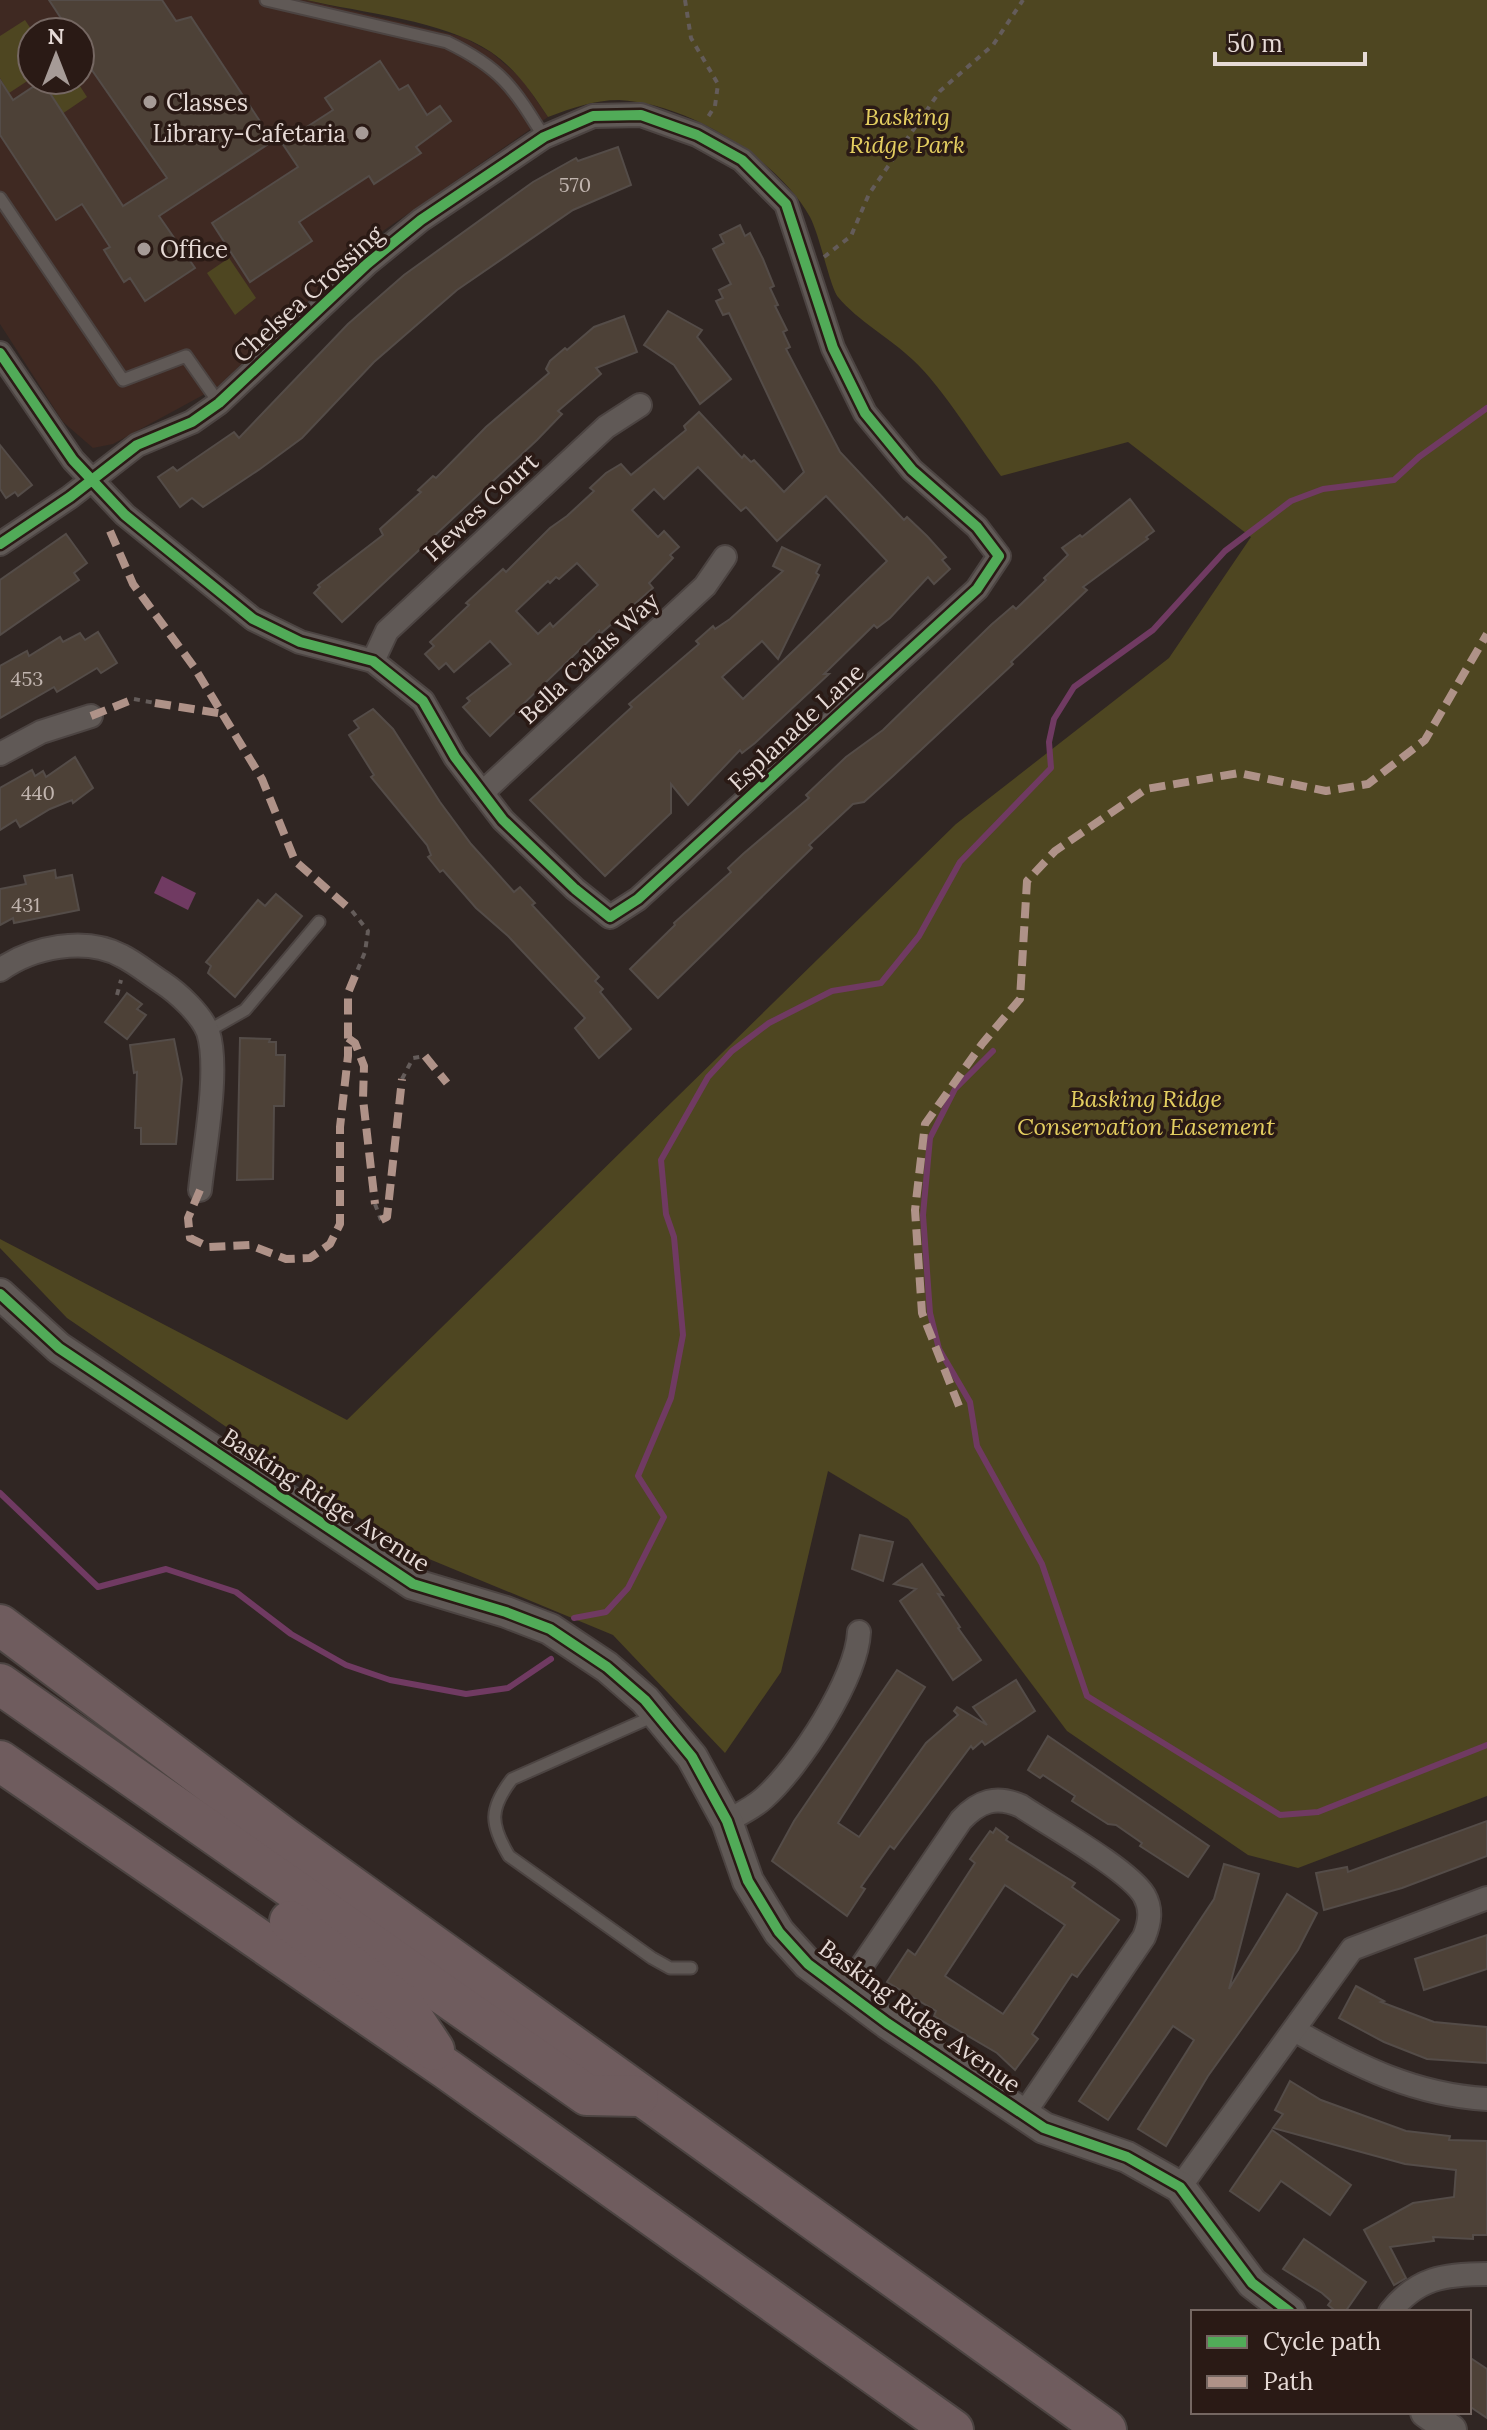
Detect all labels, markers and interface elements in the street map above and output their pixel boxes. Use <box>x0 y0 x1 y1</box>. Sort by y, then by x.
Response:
north arrow <box>16 16 96 96</box>
scale bar <box>1215 16 1365 66</box>
text: N <box>47 22 65 50</box>
text: 50 m <box>1227 28 1283 59</box>
place label: Classes <box>166 87 248 118</box>
marker: Classes <box>141 93 159 111</box>
park label: Basking Ridge Park <box>849 101 965 160</box>
place label: Library-Cafetaria <box>152 118 346 149</box>
marker: Library-Cafetaria <box>353 124 371 142</box>
house number: 570 <box>559 172 591 197</box>
street label: Chelsea Crossing <box>227 218 390 370</box>
place label: Office <box>160 234 228 265</box>
marker: Office <box>135 240 153 258</box>
street label: Hewes Court <box>417 446 545 568</box>
street label: Bella Calais Way <box>513 585 666 731</box>
street label: Esplanade Lane <box>722 656 870 798</box>
house number: 453 <box>11 666 43 691</box>
house number: 440 <box>21 780 55 805</box>
house number: 431 <box>11 892 41 917</box>
park label: Basking Ridge Conservation Easement <box>1017 1083 1275 1142</box>
street label: Basking Ridge Avenue <box>216 1421 436 1579</box>
street label: Basking Ridge Avenue <box>813 1932 1027 2100</box>
legend <box>1191 2310 1471 2414</box>
text: Cycle path <box>1263 2326 1381 2357</box>
text: Path <box>1263 2366 1313 2397</box>

